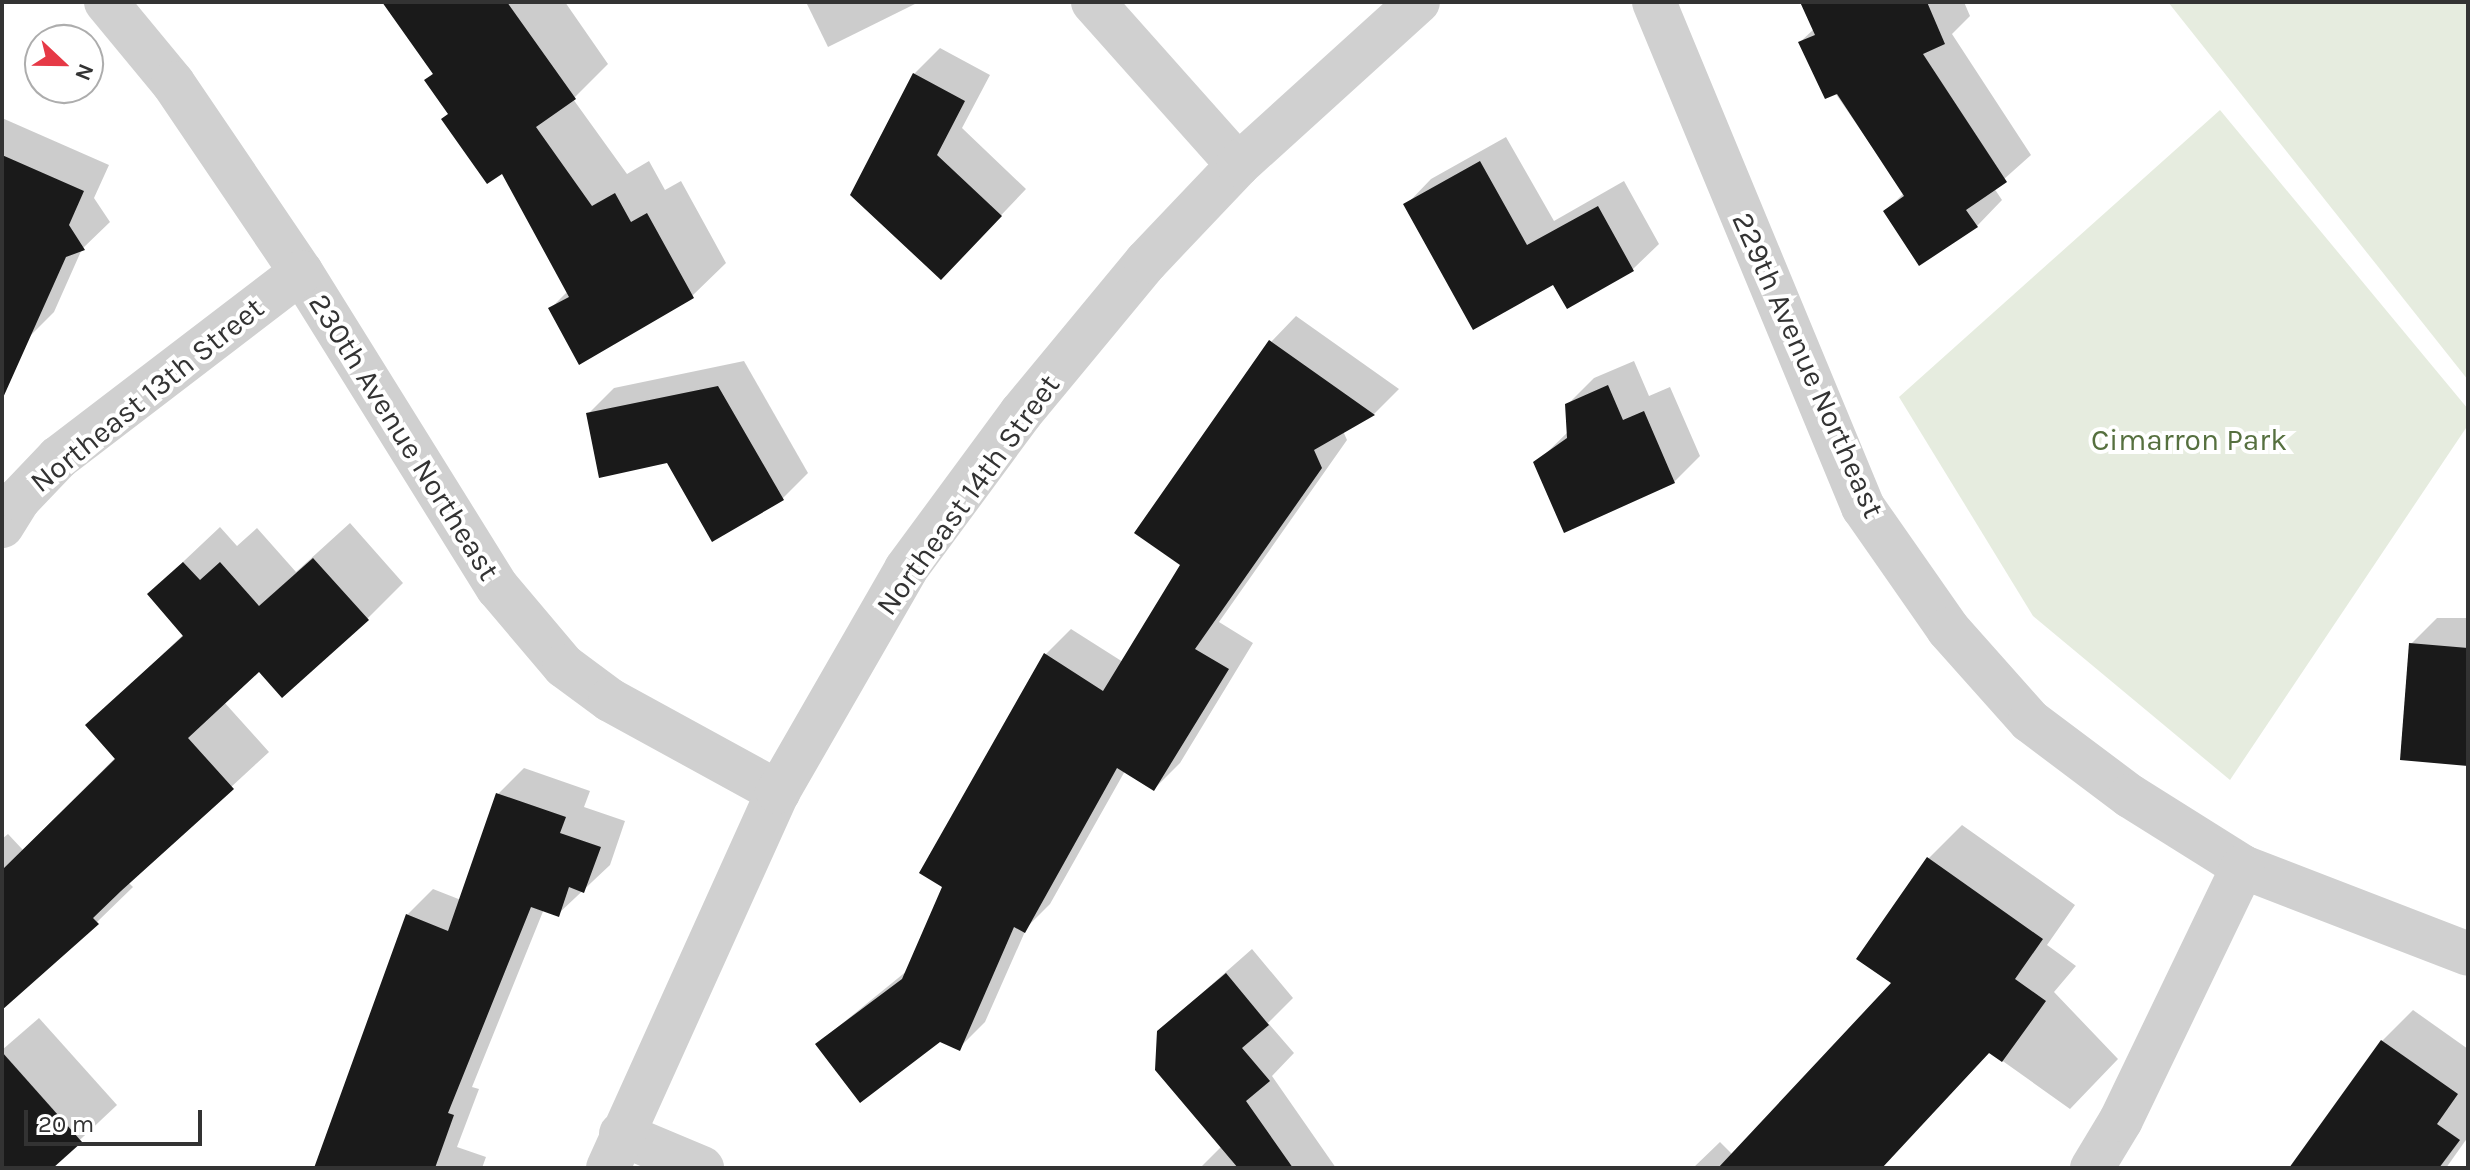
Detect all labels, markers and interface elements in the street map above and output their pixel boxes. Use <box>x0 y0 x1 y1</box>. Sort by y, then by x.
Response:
north arrow <box>24 24 104 104</box>
text: N <box>69 60 99 84</box>
street label: 229th Avenue Northeast <box>1724 207 1892 523</box>
street label: 230th Avenue Northeast <box>301 287 507 587</box>
street label: Northeast 13th Street <box>23 290 271 500</box>
street label: Northeast 14th Street <box>869 368 1067 622</box>
park label: Cimarron Park <box>2091 422 2287 458</box>
scale bar <box>28 1094 206 1144</box>
text: 20 m <box>38 1110 94 1138</box>

